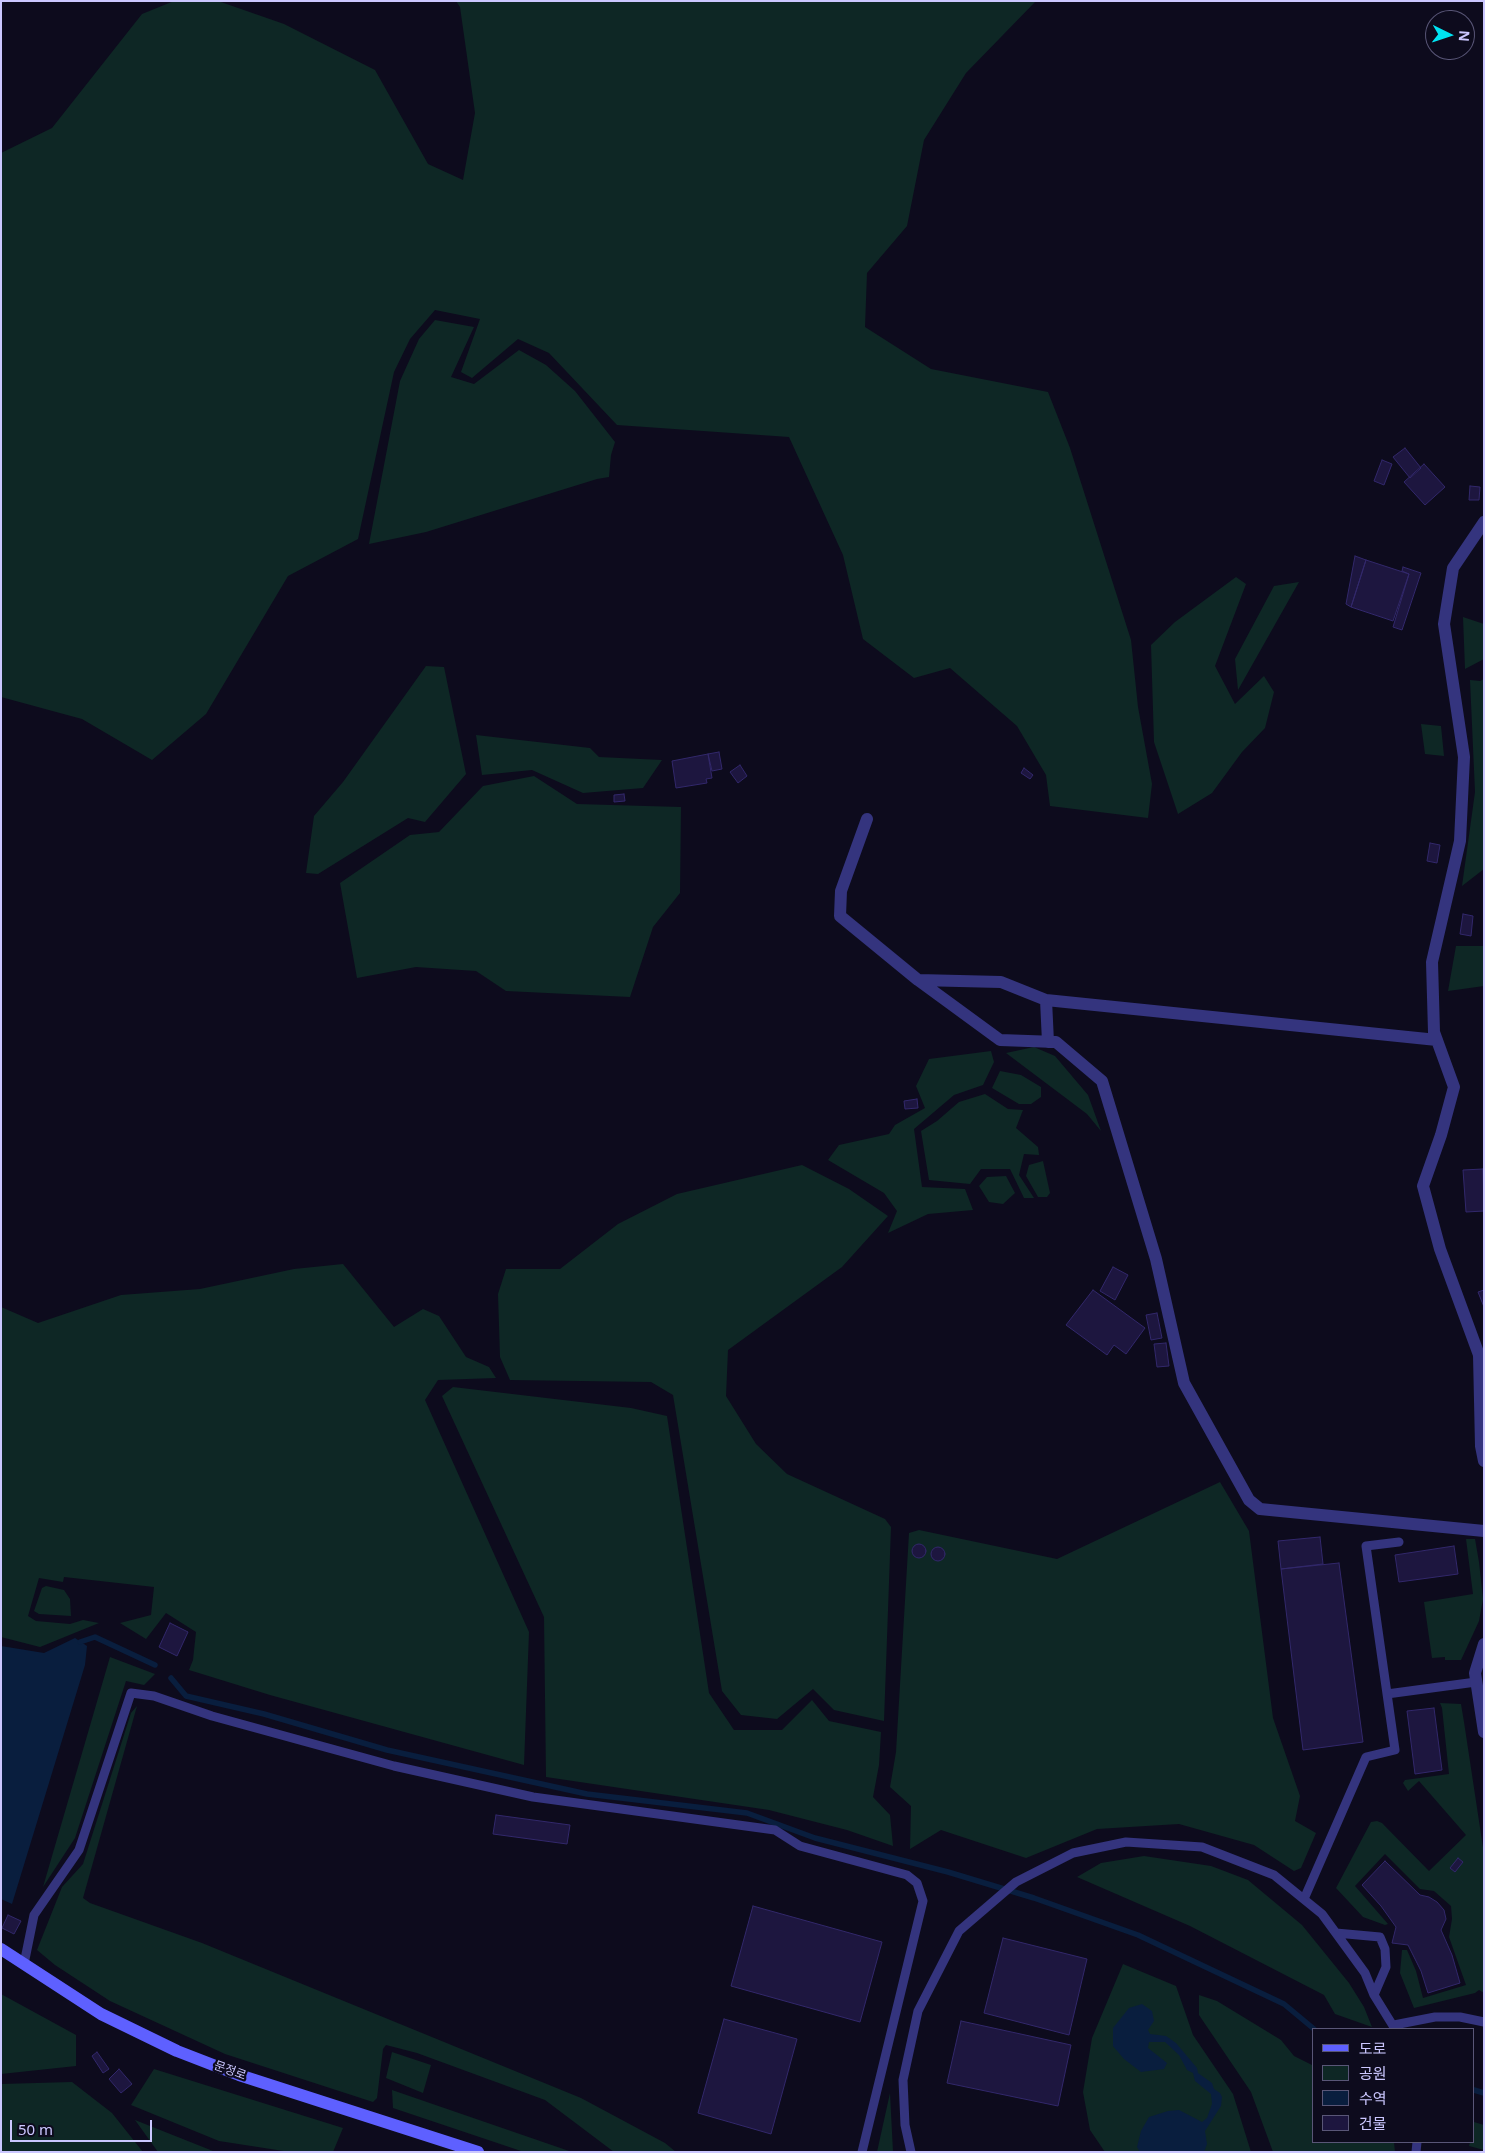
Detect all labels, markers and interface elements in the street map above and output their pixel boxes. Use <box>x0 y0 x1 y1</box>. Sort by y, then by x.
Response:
north arrow <box>1425 10 1475 60</box>
text: N <box>1455 30 1474 42</box>
legend <box>1312 2028 1475 2143</box>
text: 도로 <box>1359 2038 1387 2058</box>
street label: 문정로 <box>212 2059 248 2083</box>
text: 공원 <box>1359 2063 1387 2083</box>
text: 수역 <box>1359 2088 1387 2108</box>
scale bar <box>12 2110 155 2142</box>
text: 건물 <box>1359 2113 1387 2133</box>
text: 50 m <box>18 2119 53 2139</box>

